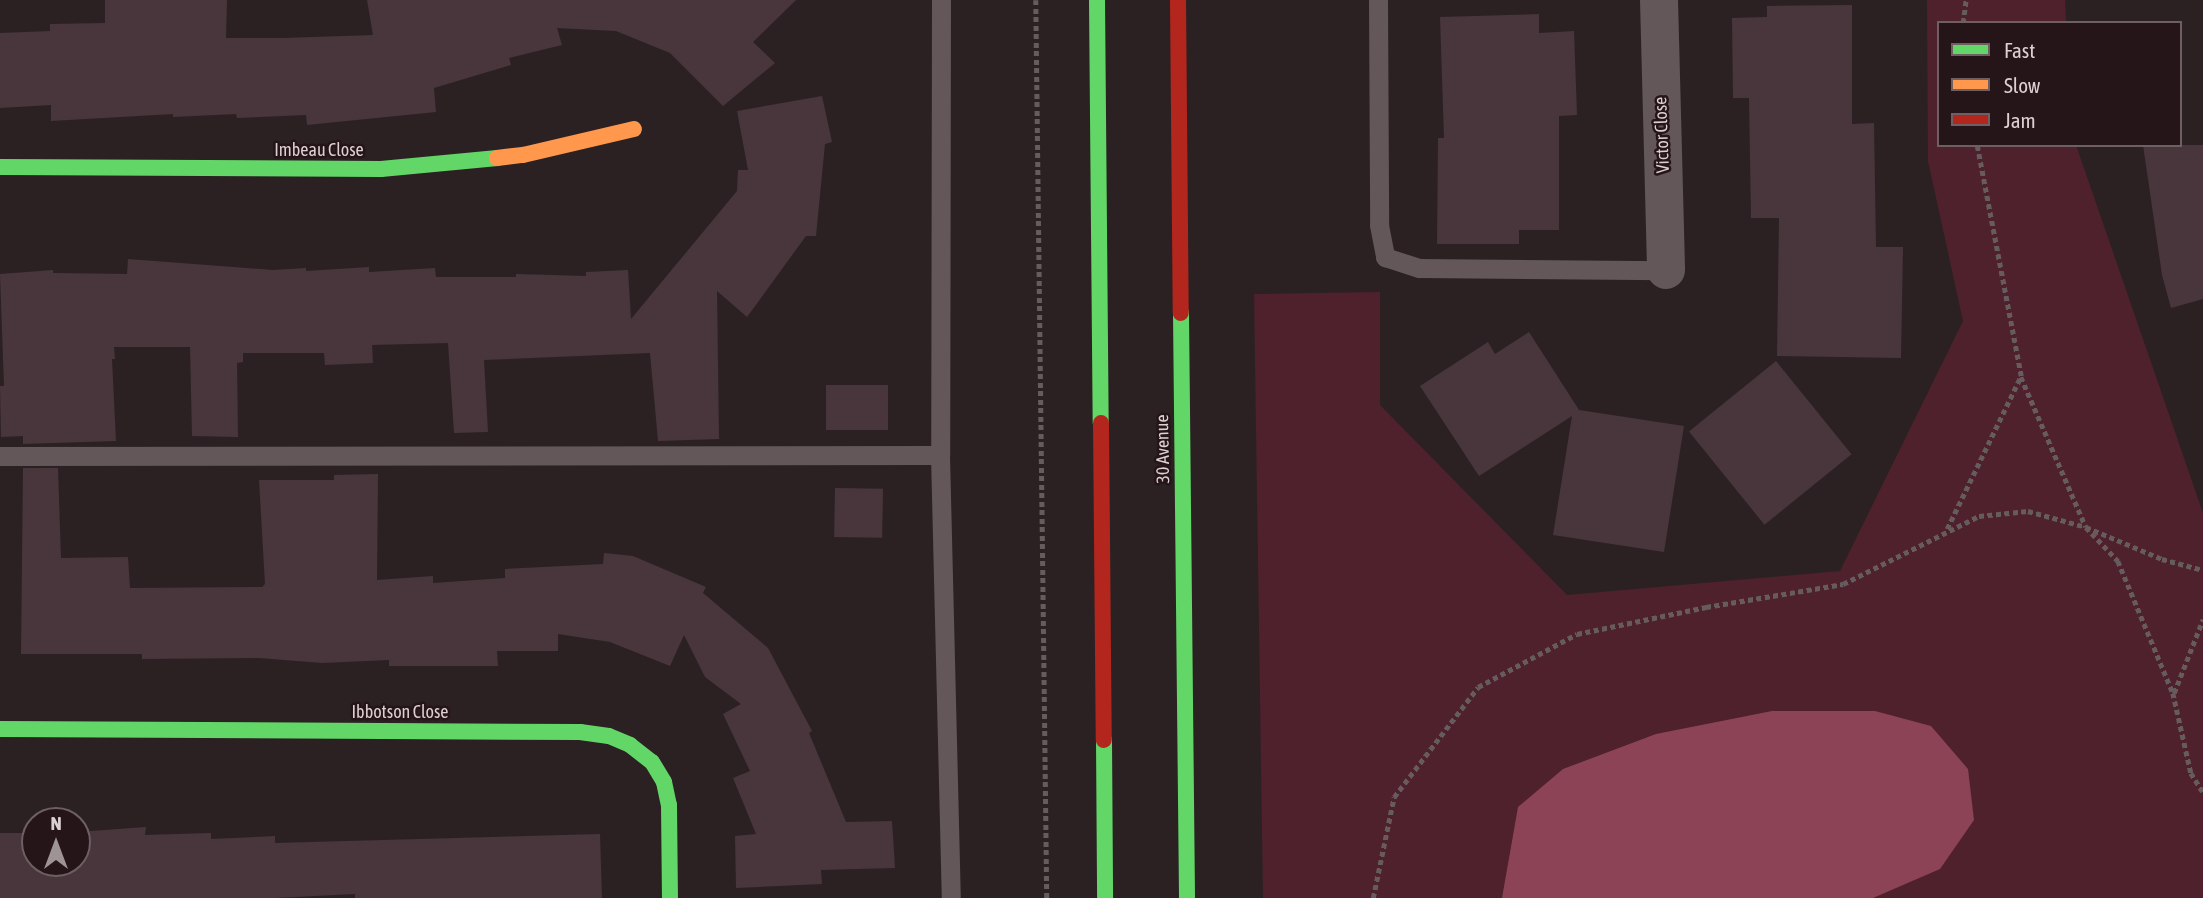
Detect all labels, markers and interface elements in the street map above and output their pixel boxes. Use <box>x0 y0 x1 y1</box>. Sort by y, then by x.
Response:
legend <box>1937 21 2182 147</box>
text: Fast <box>2004 38 2035 62</box>
text: Slow <box>2004 73 2040 97</box>
street label: Victor Close <box>1650 96 1674 174</box>
text: Jam <box>2004 108 2036 132</box>
street label: Imbeau Close <box>274 139 364 161</box>
street label: 30 Avenue <box>1152 414 1174 484</box>
street label: Ibbotson Close <box>352 701 448 723</box>
north arrow <box>21 807 91 877</box>
text: N <box>50 812 62 834</box>

